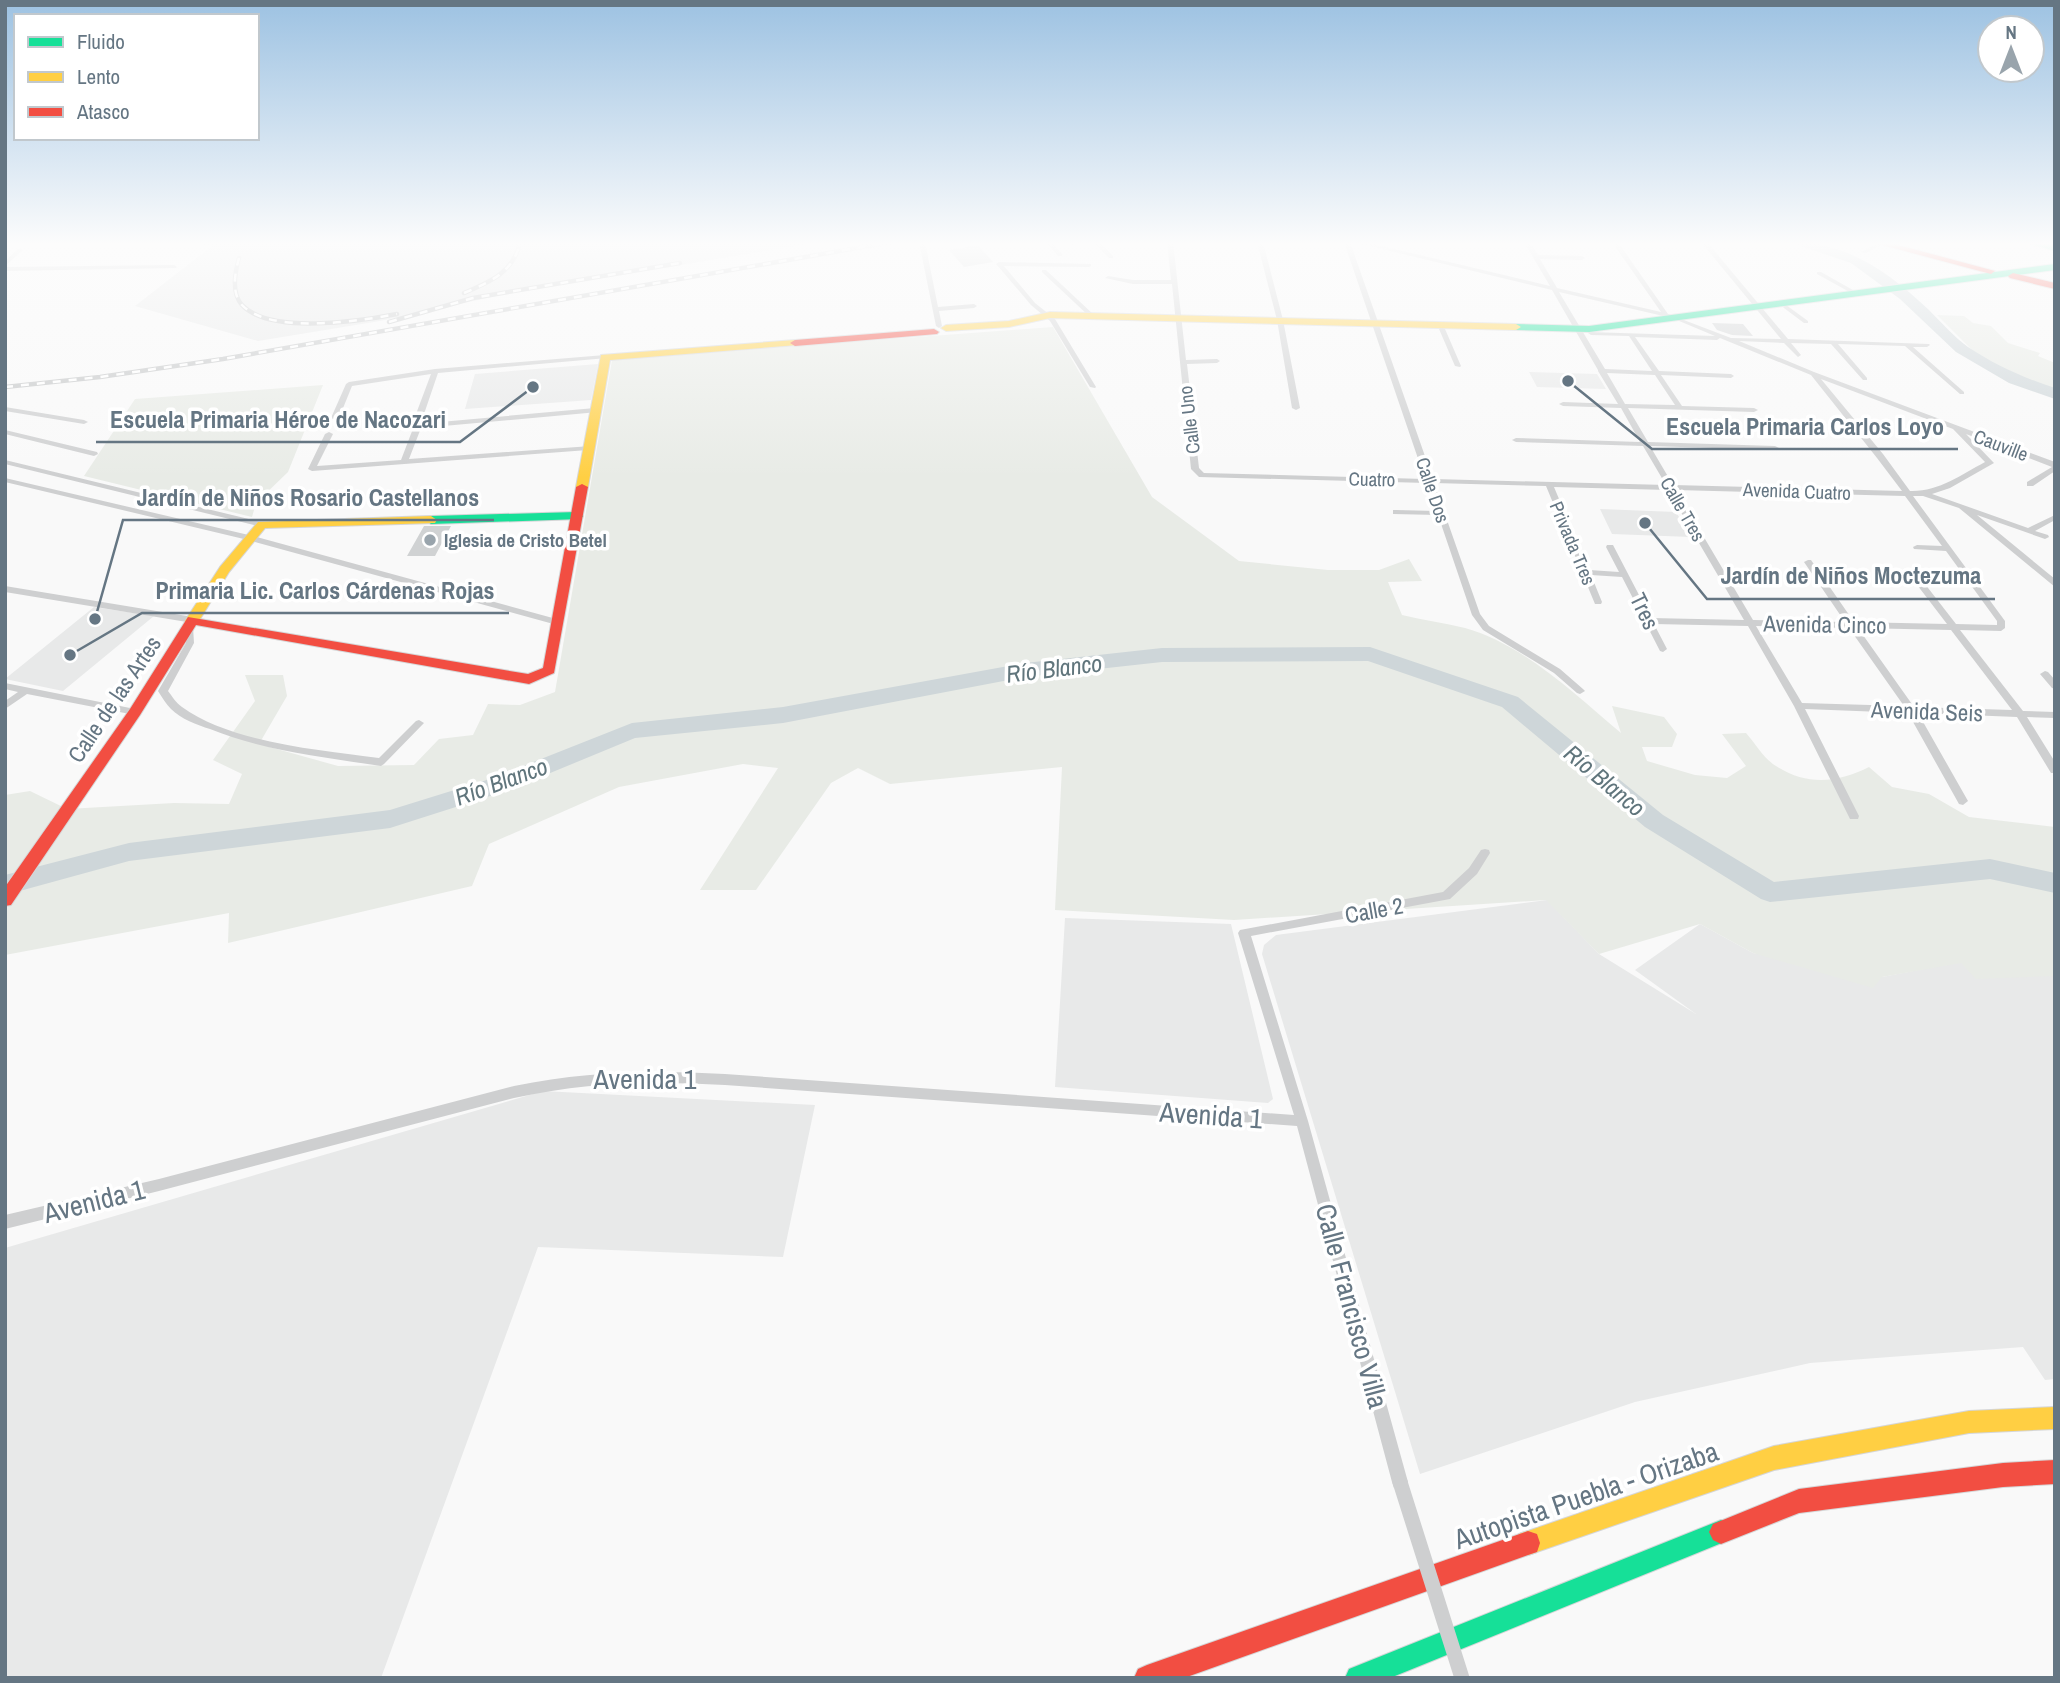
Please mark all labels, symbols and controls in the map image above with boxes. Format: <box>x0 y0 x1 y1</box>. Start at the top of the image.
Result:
legend <box>14 14 259 140</box>
north arrow <box>1976 14 2046 84</box>
text: N <box>2005 19 2017 45</box>
text: Fluido <box>77 27 125 56</box>
text: Lento <box>77 62 120 91</box>
text: Atasco <box>76 97 130 126</box>
street label: Calle Uno <box>1172 384 1206 456</box>
callout: Escuela Primaria Héroe de Nacozari <box>96 397 460 442</box>
text: Escuela Primaria Héroe de Nacozari <box>110 403 446 435</box>
callout: Escuela Primaria Carlos Loyo <box>1652 404 1958 449</box>
text: Escuela Primaria Carlos Loyo <box>1666 410 1944 442</box>
street label: Cauville <box>1970 423 2032 467</box>
street label: Calle Dos <box>1410 454 1456 526</box>
street label: Cuatro <box>1348 466 1396 492</box>
street label: Calle Tres <box>1654 472 1712 546</box>
callout: Jardín de Niños Rosario Castellanos <box>123 475 494 520</box>
street label: Avenida Cuatro <box>1742 476 1851 506</box>
text: Jardín de Niños Rosario Castellanos <box>137 481 479 513</box>
street label: Privada Tres <box>1544 497 1602 589</box>
place label: Iglesia de Cristo Betel <box>444 527 607 553</box>
marker: Iglesia de Cristo Betel <box>422 532 438 548</box>
callout: Jardín de Niños Moctezuma <box>1707 554 1995 599</box>
text: Jardín de Niños Moctezuma <box>1721 559 1981 591</box>
callout: Primaria Lic. Carlos Cárdenas Rojas <box>142 568 509 613</box>
text: Primaria Lic. Carlos Cárdenas Rojas <box>155 574 495 606</box>
street label: Tres <box>1623 588 1667 634</box>
street label: Avenida Cinco <box>1762 607 1887 641</box>
street label: Calle de las Artes <box>60 629 168 769</box>
water label: Río Blanco <box>1004 646 1104 690</box>
street label: Avenida Seis <box>1870 694 1983 728</box>
water label: Río Blanco <box>1558 737 1652 823</box>
water label: Río Blanco <box>450 749 552 812</box>
street label: Calle 2 <box>1342 890 1406 930</box>
street label: Avenida 1 <box>592 1060 697 1098</box>
street label: Avenida 1 <box>1157 1092 1264 1138</box>
street label: Avenida 1 <box>38 1170 149 1232</box>
street label: Calle Francisco Villa <box>1306 1200 1398 1413</box>
street label: Autopista Puebla - Orizaba <box>1448 1432 1723 1558</box>

